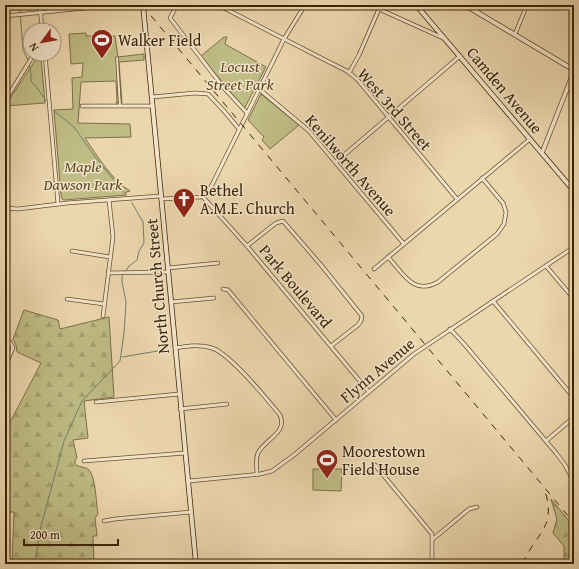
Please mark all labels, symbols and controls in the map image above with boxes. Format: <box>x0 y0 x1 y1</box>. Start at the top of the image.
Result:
north arrow <box>22 22 62 62</box>
sports icon: Walker Field <box>89 27 115 60</box>
place label: Walker Field <box>118 28 202 52</box>
text: N <box>24 39 42 55</box>
street label: Camden Avenue <box>461 41 549 139</box>
park label: Locust Street Park <box>206 54 274 96</box>
street label: West 3rd Street <box>352 62 438 156</box>
street label: Kenilworth Avenue <box>300 109 402 221</box>
park label: Maple Dawson Park <box>43 154 123 196</box>
place label: Bethel A.M.E. Church <box>200 178 295 220</box>
church icon: Bethel A.M.E. Church <box>171 186 197 219</box>
street label: North Church Street <box>139 217 175 355</box>
street label: Park Boulevard <box>254 239 338 333</box>
street label: Flynn Avenue <box>334 332 420 408</box>
place label: Moorestown Field House <box>342 439 426 481</box>
sports icon: Moorestown Field House <box>314 447 340 480</box>
scale bar <box>24 521 118 547</box>
text: 200 m <box>30 526 60 543</box>

